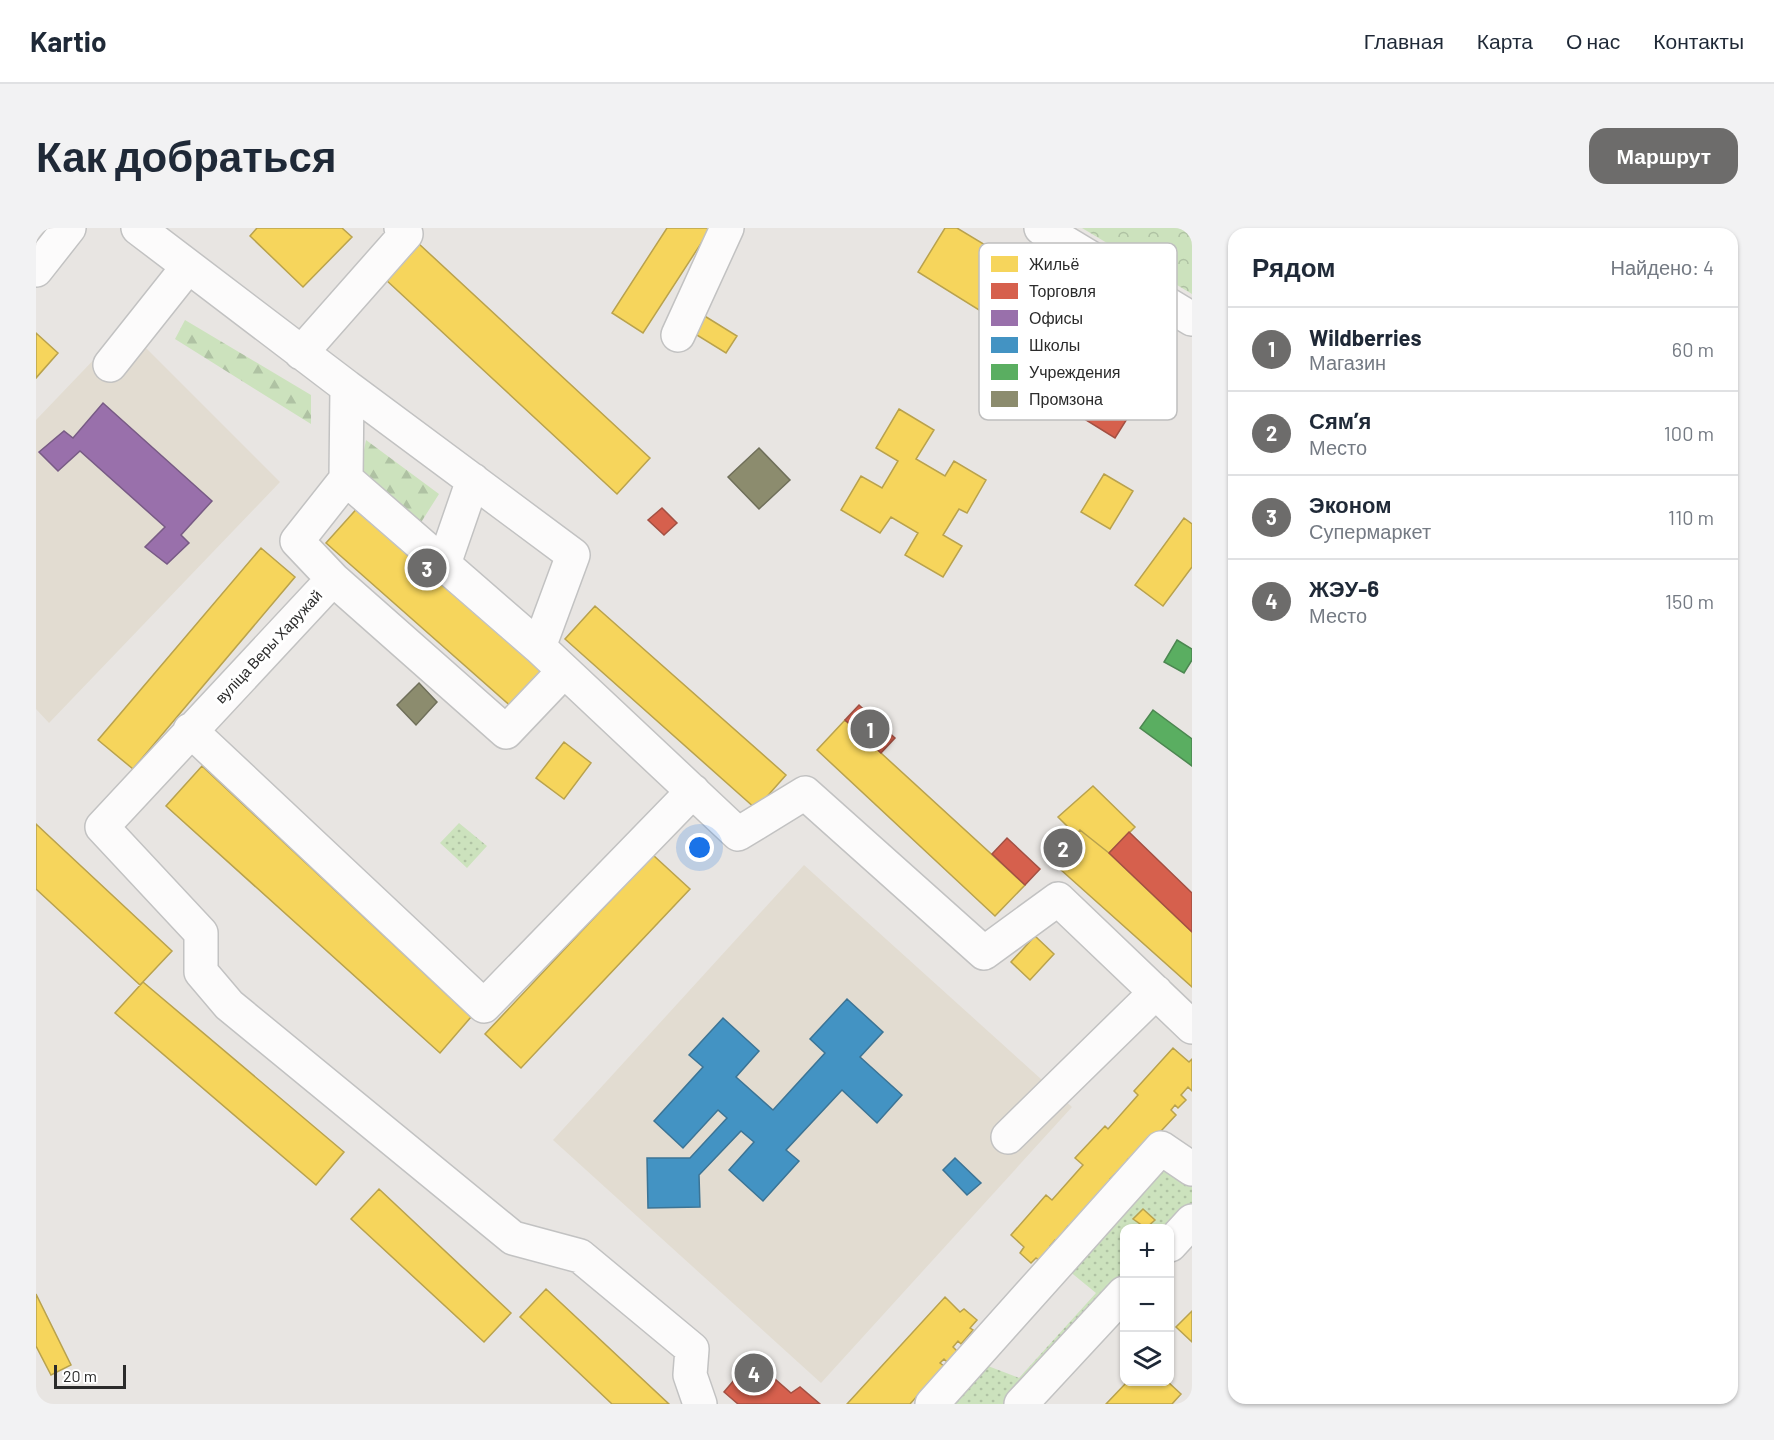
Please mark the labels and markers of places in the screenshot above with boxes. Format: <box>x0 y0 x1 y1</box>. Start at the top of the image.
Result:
pin: 3 <box>408 546 446 590</box>
pin: 1 <box>850 706 890 752</box>
pin: 2 <box>1044 826 1082 870</box>
pin: 4 <box>734 1350 774 1396</box>

